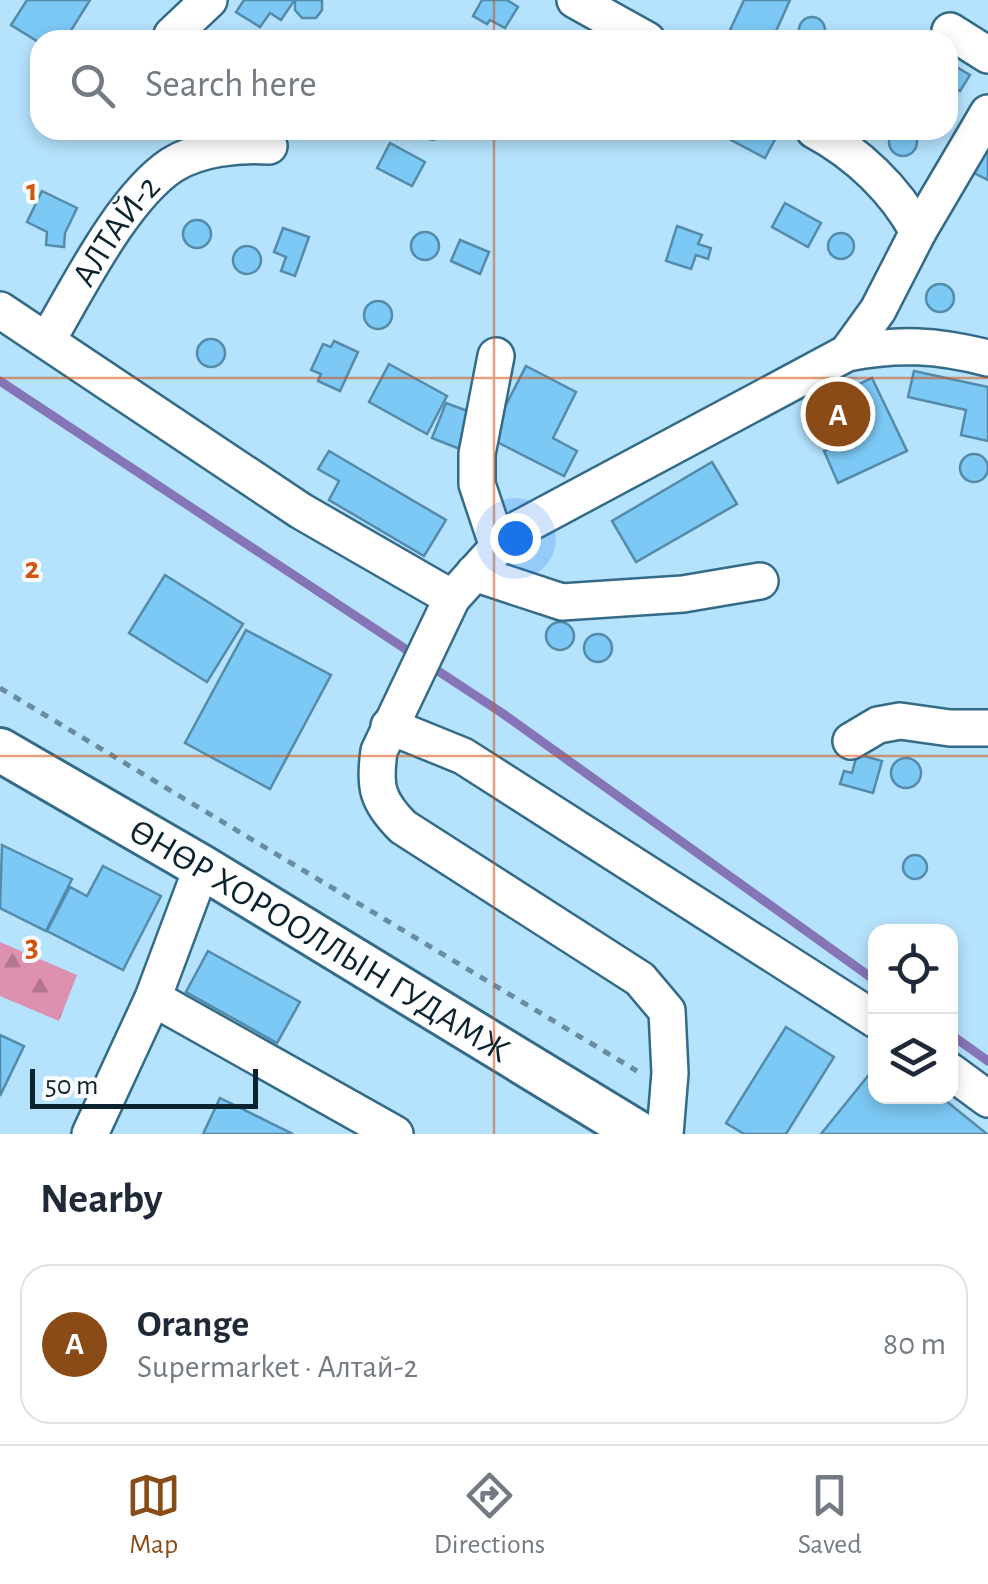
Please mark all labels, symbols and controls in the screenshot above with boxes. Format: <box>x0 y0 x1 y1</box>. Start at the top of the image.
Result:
search box <box>30 30 958 140</box>
icon: search <box>65 58 120 113</box>
text: Search here <box>145 66 317 104</box>
street label: АЛТАЙ-2 <box>66 169 167 293</box>
text: 1 <box>26 174 38 206</box>
pin: A <box>806 376 870 452</box>
your location <box>490 513 541 564</box>
text: 2 <box>24 552 40 584</box>
street label: ӨНӨР ХОРООЛЛЫН ГУДАМЖ <box>123 813 516 1069</box>
map controls <box>868 924 958 1104</box>
button: locate <box>868 924 958 1014</box>
text: 3 <box>25 930 39 962</box>
button: layers <box>868 1014 958 1104</box>
scale bar <box>30 1064 258 1108</box>
text: 50 m <box>45 1072 99 1100</box>
text: Nearby <box>40 1178 163 1220</box>
text: Orange <box>137 1306 249 1344</box>
text: A <box>65 1328 84 1360</box>
text: 80 m <box>883 1328 946 1360</box>
text: Supermarket · Алтай-2 <box>137 1351 418 1383</box>
tab: Map <box>126 1468 181 1562</box>
tab: Directions <box>434 1468 545 1562</box>
tab: Saved <box>798 1468 862 1562</box>

